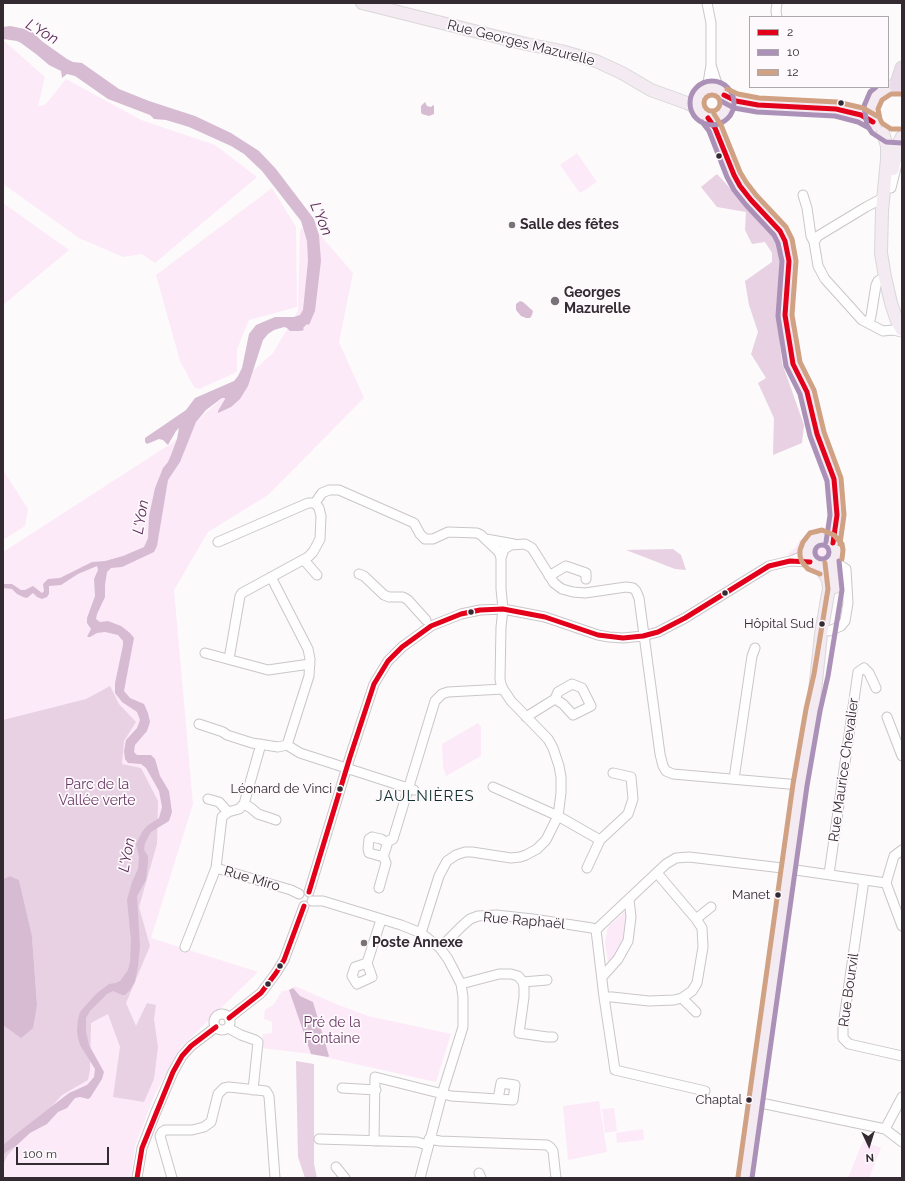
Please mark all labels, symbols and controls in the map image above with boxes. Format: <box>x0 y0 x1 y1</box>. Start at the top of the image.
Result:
water label: L'Yon <box>23 16 61 48</box>
legend <box>749 16 889 88</box>
street label: Rue Georges Mazurelle <box>446 17 596 69</box>
text: 2 <box>787 25 793 39</box>
text: 10 <box>787 45 799 59</box>
text: 12 <box>787 65 798 79</box>
unlabelled marker <box>836 98 846 108</box>
unlabelled marker <box>714 151 724 161</box>
water label: L'Yon <box>306 200 336 238</box>
place label: Salle des fêtes <box>520 217 619 233</box>
marker: Salle des fêtes <box>507 220 517 230</box>
place label: Georges Mazurelle <box>564 285 631 318</box>
marker: Georges Mazurelle <box>549 295 561 307</box>
water label: L'Yon <box>129 498 153 536</box>
unlabelled marker <box>720 588 730 598</box>
unlabelled marker <box>466 607 476 617</box>
place label: Hôpital Sud <box>744 616 814 632</box>
marker: Hôpital Sud <box>817 619 827 629</box>
street label: Rue Maurice Chevalier <box>826 697 862 843</box>
park label: Parc de la Vallée verte <box>58 777 136 810</box>
place label: Léonard de Vinci <box>231 781 332 797</box>
marker: Léonard de Vinci <box>335 784 345 794</box>
district label: JAULNIÈRES <box>375 787 475 805</box>
water label: L'Yon <box>115 836 139 874</box>
street label: Rue Miro <box>222 863 282 895</box>
place label: Manet <box>732 887 770 903</box>
marker: Manet <box>773 890 783 900</box>
street label: Rue Raphaël <box>482 909 566 933</box>
place label: Poste Annexe <box>372 935 463 951</box>
marker: Poste Annexe <box>359 938 369 948</box>
street label: Rue Bourvil <box>836 952 862 1028</box>
unlabelled marker <box>275 961 285 971</box>
unlabelled marker <box>263 979 273 989</box>
park label: Pré de la Fontaine <box>303 1015 361 1048</box>
place label: Chaptal <box>696 1092 742 1108</box>
marker: Chaptal <box>744 1095 754 1105</box>
north arrow <box>849 1125 889 1165</box>
scale bar <box>18 1139 111 1165</box>
text: 100 m <box>23 1147 57 1161</box>
text: N <box>865 1151 875 1164</box>

